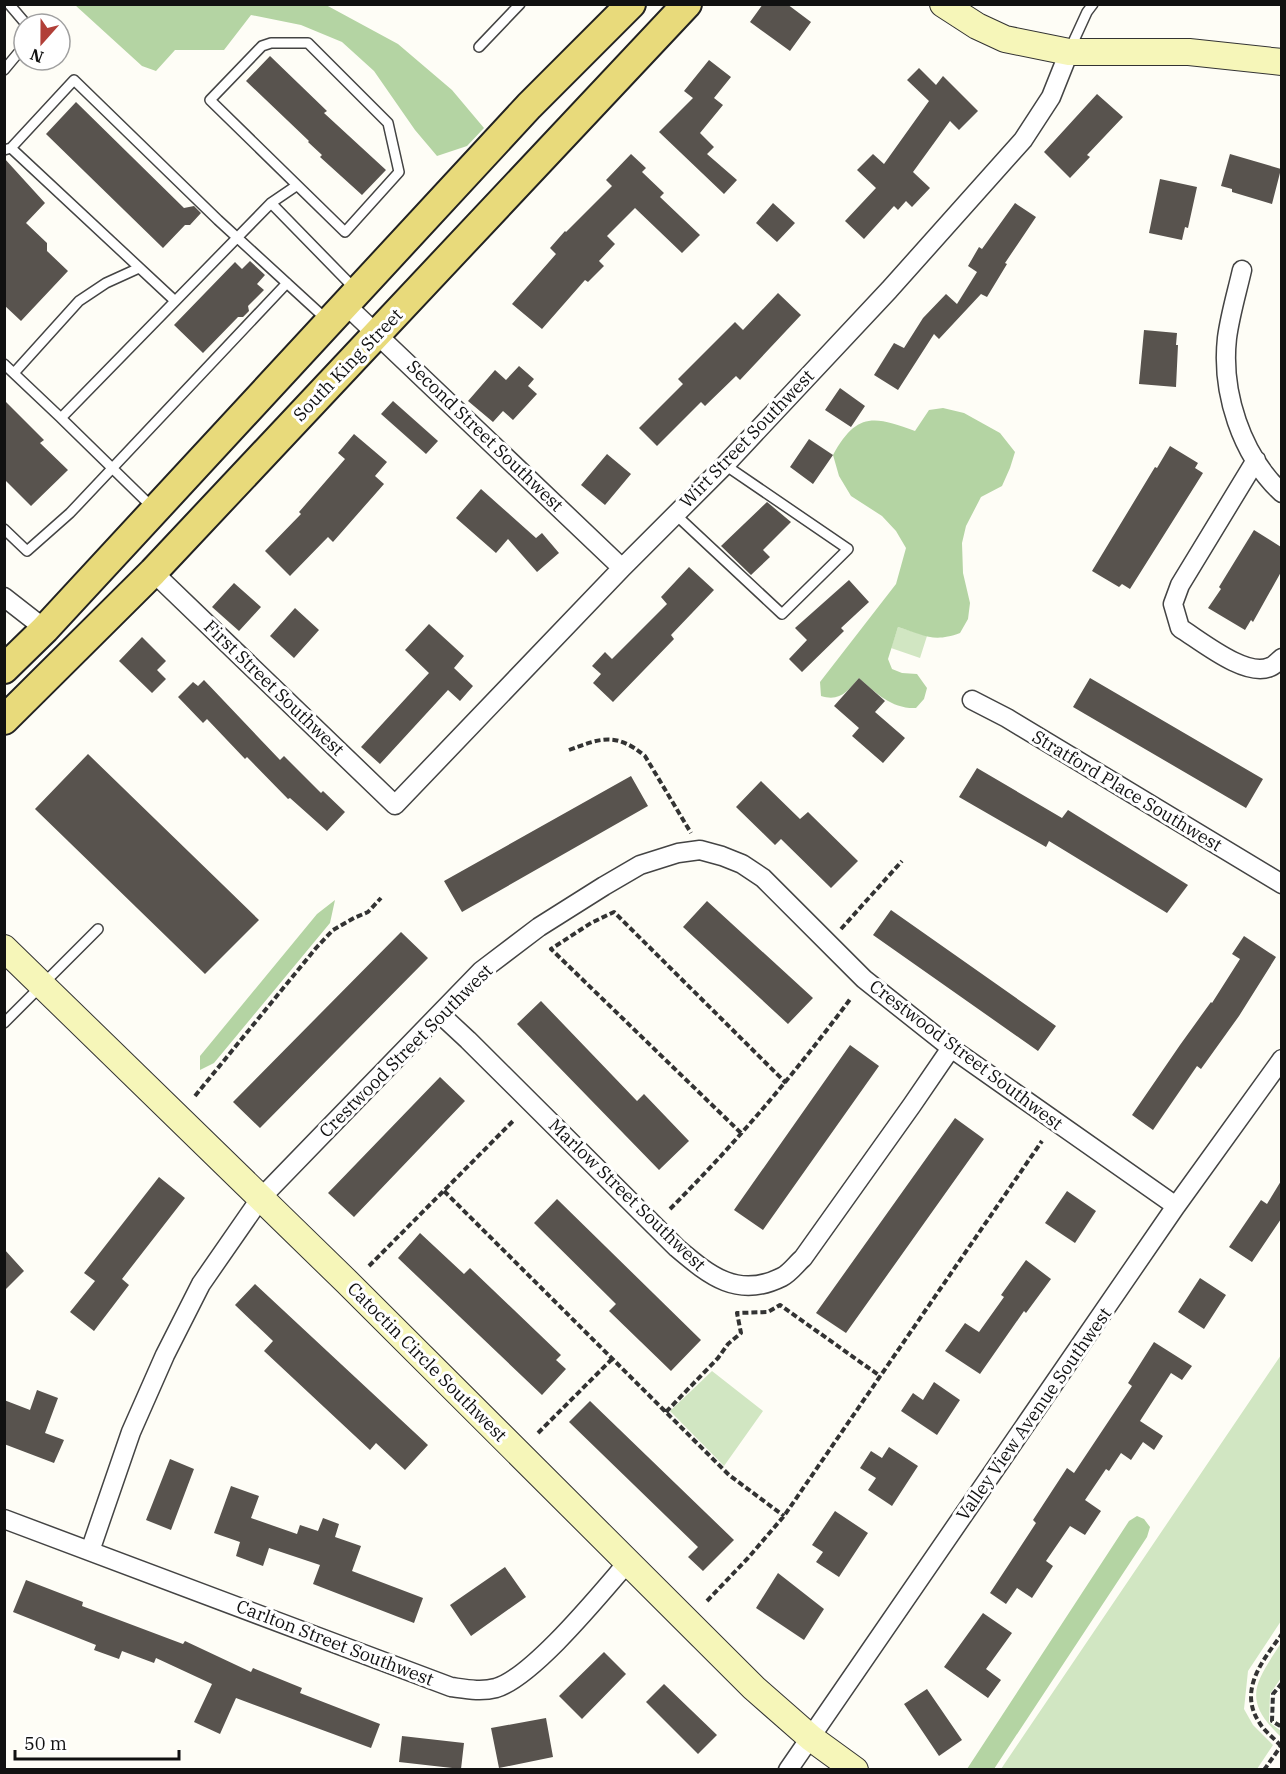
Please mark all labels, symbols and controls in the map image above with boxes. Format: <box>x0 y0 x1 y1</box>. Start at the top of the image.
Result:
north arrow <box>12 12 72 72</box>
text: N <box>27 44 46 68</box>
street label: South King Street <box>288 303 407 426</box>
street label: Second Street Southwest <box>402 355 568 516</box>
street label: Wirt Street Southwest <box>674 364 819 513</box>
street label: First Street Southwest <box>199 615 349 761</box>
street label: Stratford Place Southwest <box>1028 725 1226 856</box>
street label: Crestwood Street Southwest <box>314 959 497 1142</box>
street label: Crestwood Street Southwest <box>865 974 1068 1135</box>
street label: Marlow Street Southwest <box>544 1114 711 1276</box>
street label: Catoctin Circle Southwest <box>343 1277 512 1446</box>
street label: Valley View Avenue Southwest <box>951 1303 1116 1525</box>
street label: Carlton Street Southwest <box>233 1594 437 1691</box>
scale bar <box>15 1723 178 1761</box>
text: 50 m <box>24 1732 67 1755</box>

